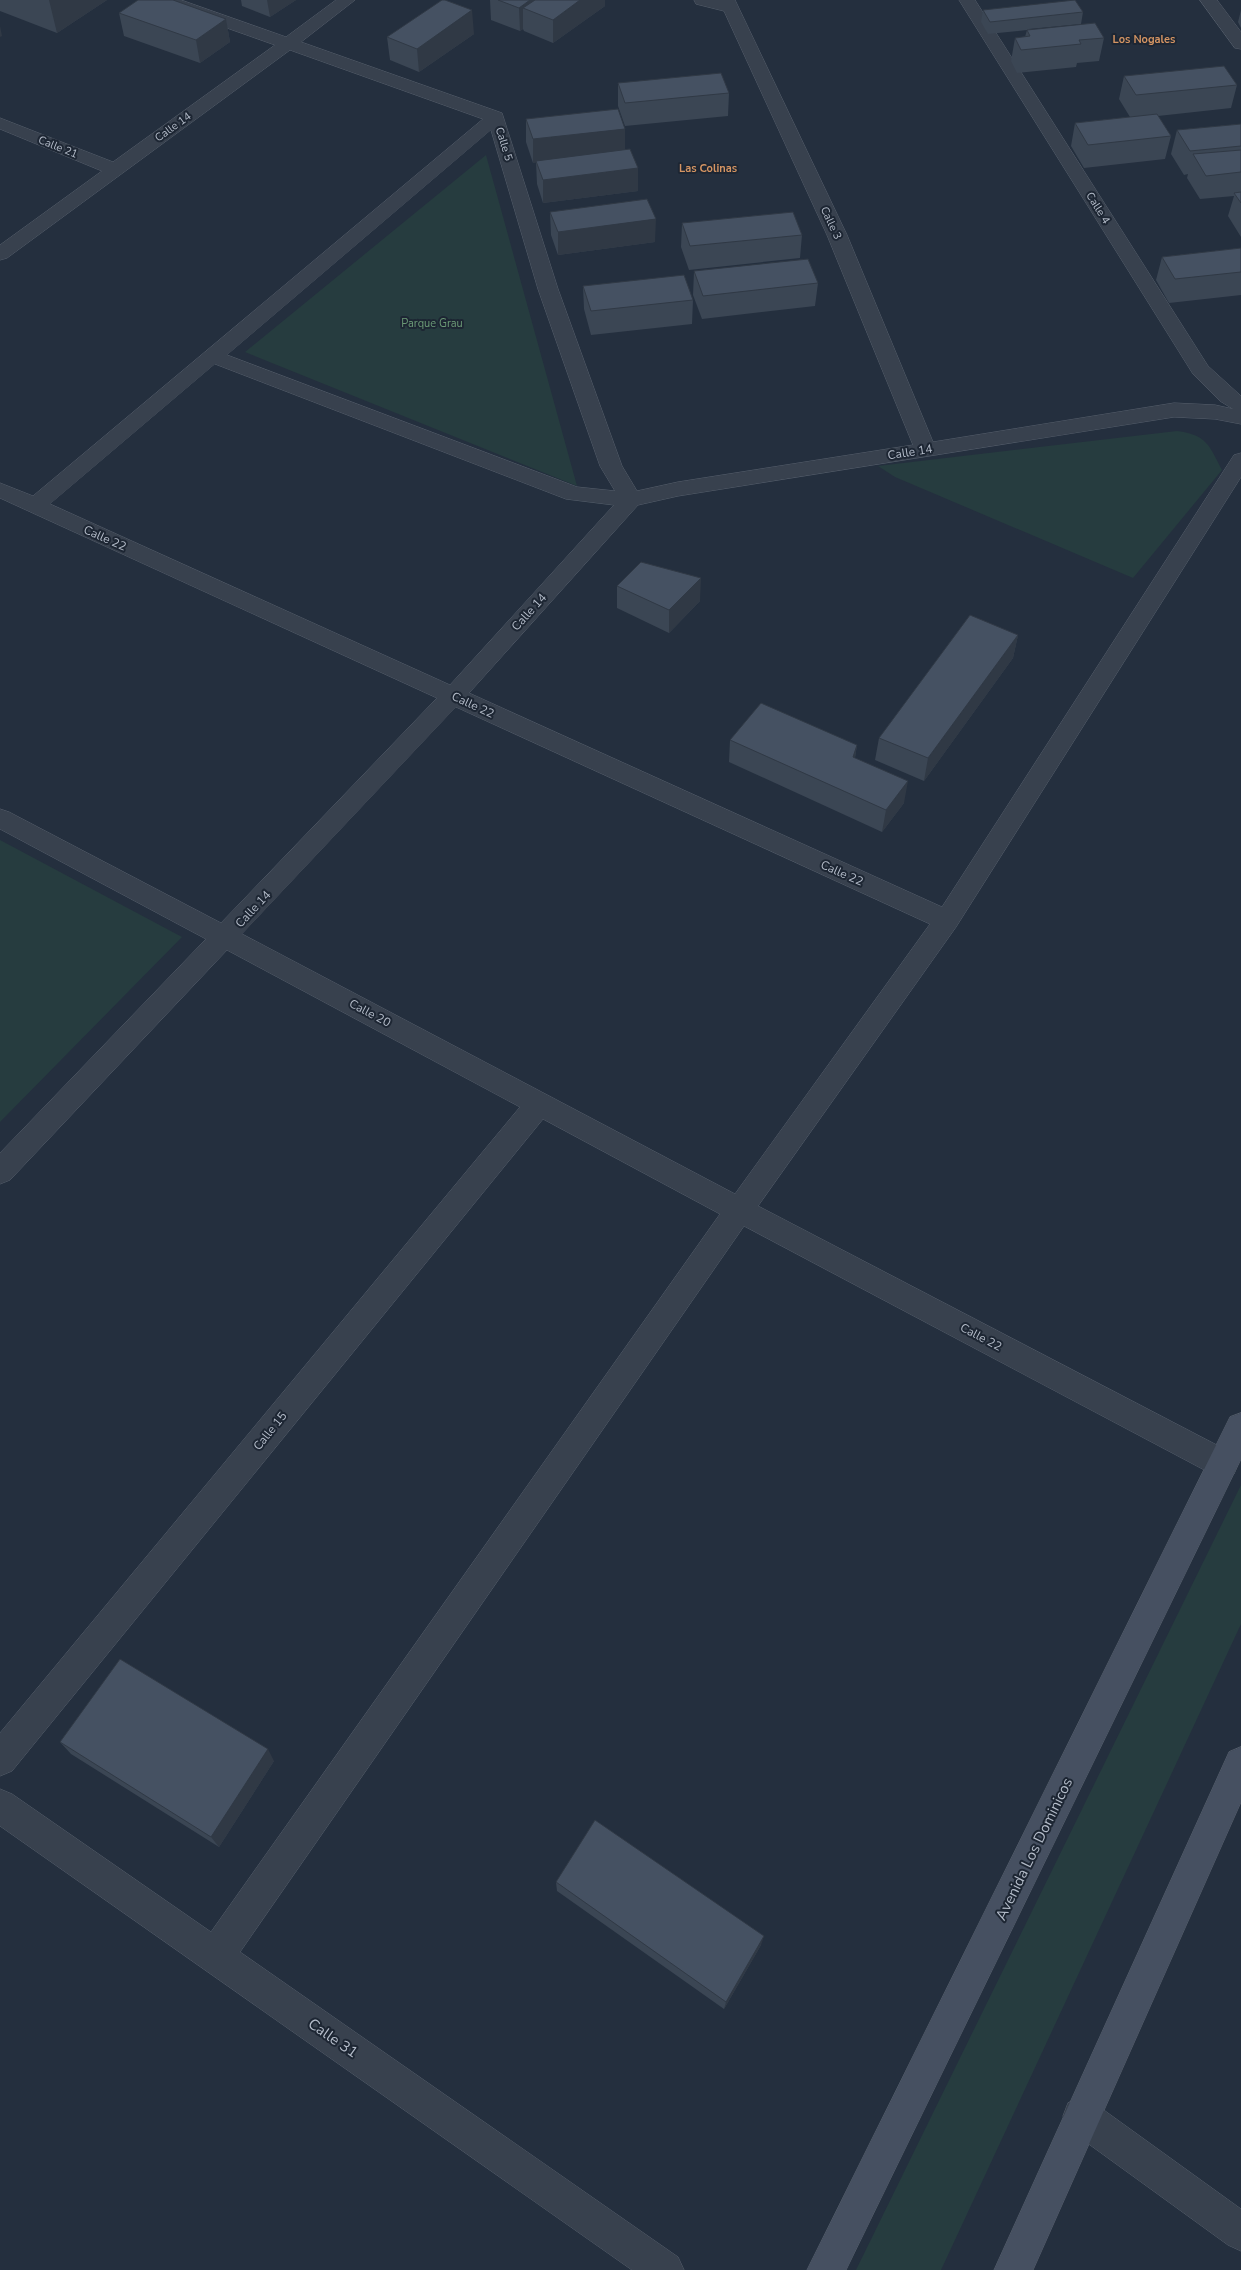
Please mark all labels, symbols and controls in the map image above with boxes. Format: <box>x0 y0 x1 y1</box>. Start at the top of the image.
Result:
district label: Los Nogales <box>1113 32 1175 47</box>
street label: Calle 14 <box>152 109 194 145</box>
street label: Calle 5 <box>492 125 516 163</box>
street label: Calle 21 <box>36 132 80 162</box>
district label: Las Colinas <box>679 161 737 176</box>
street label: Calle 4 <box>1082 189 1114 227</box>
street label: Calle 3 <box>817 204 845 242</box>
park label: Parque Grau <box>401 316 463 331</box>
street label: Calle 14 <box>886 441 934 463</box>
street label: Calle 22 <box>81 522 129 554</box>
street label: Calle 14 <box>508 590 550 634</box>
street label: Calle 22 <box>449 688 497 722</box>
street label: Calle 22 <box>818 857 866 889</box>
street label: Calle 14 <box>232 887 274 931</box>
street label: Calle 20 <box>346 995 394 1031</box>
street label: Calle 22 <box>957 1319 1005 1355</box>
street label: Calle 15 <box>250 1408 290 1454</box>
street label: Avenida Los Dominicos <box>991 1774 1077 1924</box>
street label: Calle 31 <box>304 2014 362 2062</box>

